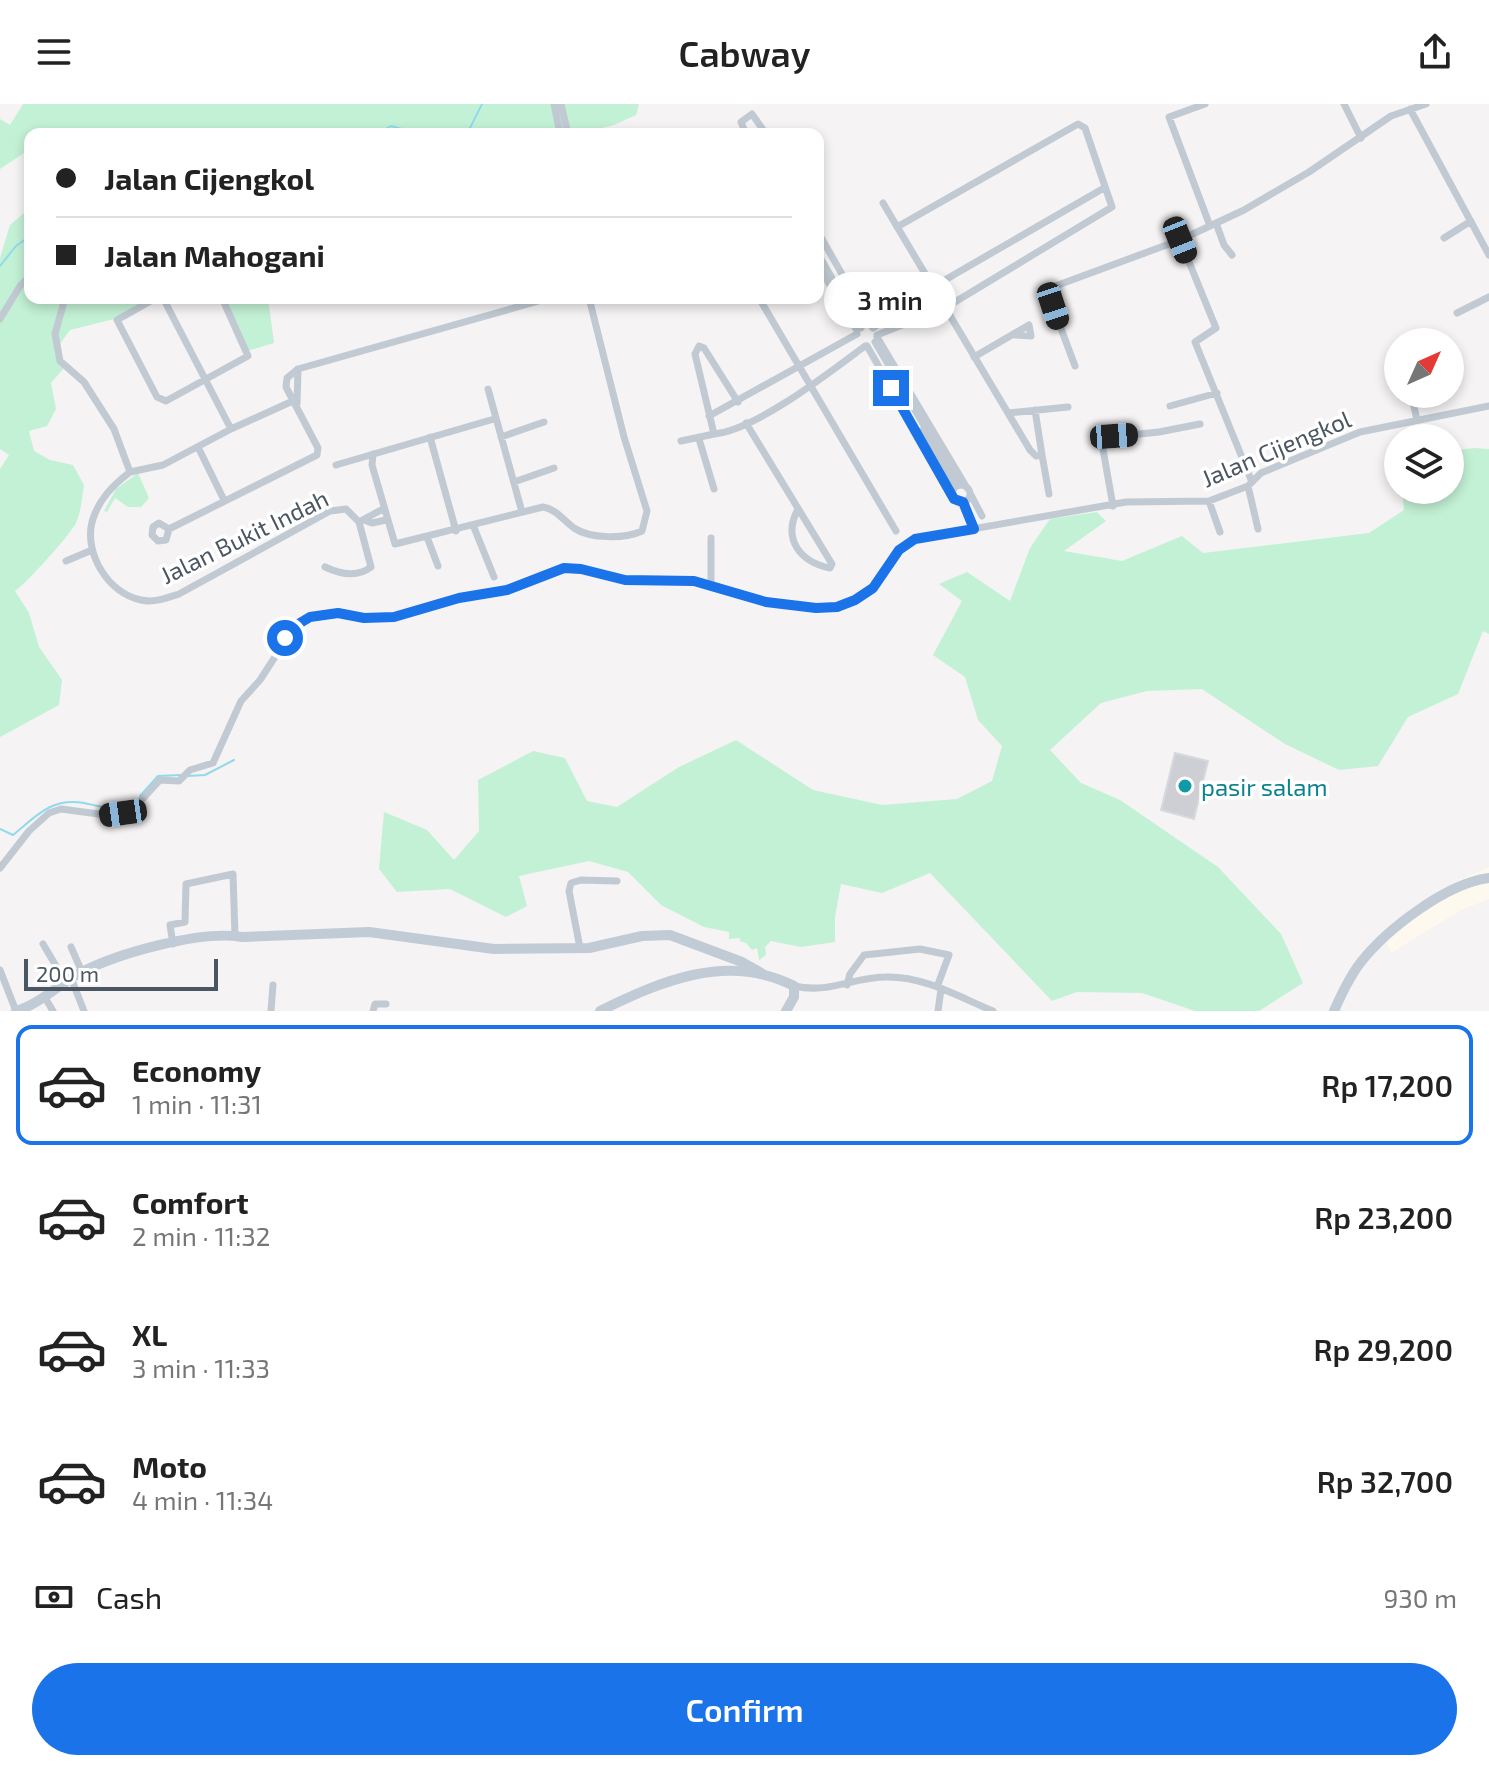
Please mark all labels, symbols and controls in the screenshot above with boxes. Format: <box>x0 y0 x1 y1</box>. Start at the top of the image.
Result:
icon: menu <box>32 30 76 74</box>
icon: share <box>1413 30 1457 74</box>
text: Cabway <box>679 31 810 74</box>
text: Jalan Cijengkol <box>104 160 314 196</box>
car <box>1160 213 1200 267</box>
text: Jalan Mahogani <box>104 237 325 273</box>
callout: 3 min <box>825 272 957 328</box>
car <box>1034 279 1072 333</box>
text: 3 min <box>857 284 923 315</box>
north arrow <box>1384 328 1464 408</box>
map controls <box>1384 328 1464 504</box>
route end <box>873 370 909 406</box>
street label: Jalan Cijengkol <box>1197 404 1355 492</box>
car <box>1089 422 1139 450</box>
button: layers <box>1384 424 1464 504</box>
street label: Jalan Bukit Indah <box>155 483 333 589</box>
route start <box>267 620 303 656</box>
place label: pasir salam <box>1201 772 1327 801</box>
marker: pasir salam <box>1176 777 1194 795</box>
car <box>98 798 148 828</box>
scale bar <box>24 955 218 991</box>
text: 200 m <box>36 960 99 986</box>
icon: car <box>36 1049 108 1121</box>
text: Economy <box>132 1052 261 1088</box>
text: Rp 17,200 <box>1321 1067 1453 1103</box>
text: 1 min · 11:31 <box>132 1088 262 1119</box>
icon: car <box>36 1181 108 1253</box>
text: Comfort <box>132 1184 249 1220</box>
text: Rp 23,200 <box>1314 1199 1453 1235</box>
text: 2 min · 11:32 <box>132 1220 270 1251</box>
icon: car <box>36 1313 108 1385</box>
text: XL <box>132 1316 167 1352</box>
text: Rp 29,200 <box>1314 1331 1453 1367</box>
text: 3 min · 11:33 <box>132 1352 270 1383</box>
icon: car <box>36 1445 108 1517</box>
text: Moto <box>132 1448 207 1484</box>
text: Rp 32,700 <box>1317 1463 1453 1499</box>
text: 4 min · 11:34 <box>132 1484 273 1515</box>
icon: cash <box>32 1575 76 1619</box>
text: Cash <box>96 1579 162 1615</box>
text: 930 m <box>1383 1582 1457 1613</box>
button: Confirm <box>32 1663 1457 1755</box>

